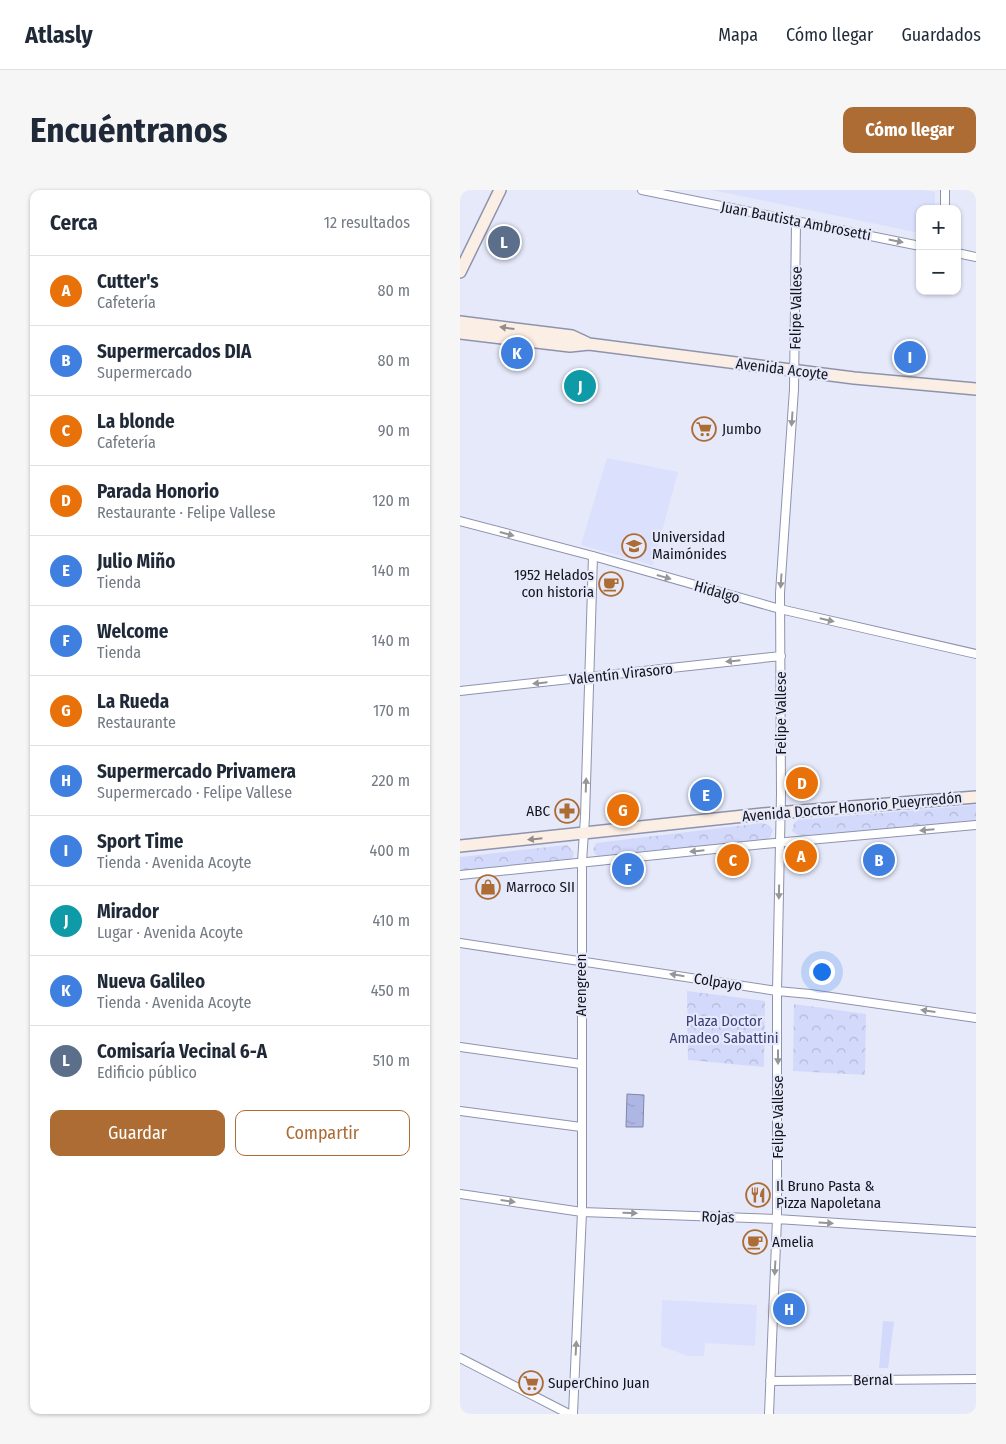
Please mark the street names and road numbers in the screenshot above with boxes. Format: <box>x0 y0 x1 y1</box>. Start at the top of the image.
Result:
street label: Juan Bautista Ambrosetti <box>719 198 873 244</box>
street label: Felipe Vallese <box>786 266 806 350</box>
street label: Avenida Acoyte <box>735 354 829 384</box>
street label: Hidalgo <box>692 577 742 607</box>
street label: Valentín Virasoro <box>568 660 674 688</box>
street label: Felipe Vallese <box>772 671 790 755</box>
street label: Avenida Doctor Honorio Pueyrredón <box>741 788 963 826</box>
street label: Arengreen <box>572 954 590 1016</box>
street label: Colpayo <box>693 969 744 995</box>
street label: Felipe Vallese <box>769 1075 787 1159</box>
street label: Rojas <box>701 1207 735 1227</box>
street label: Bernal <box>853 1371 893 1389</box>

